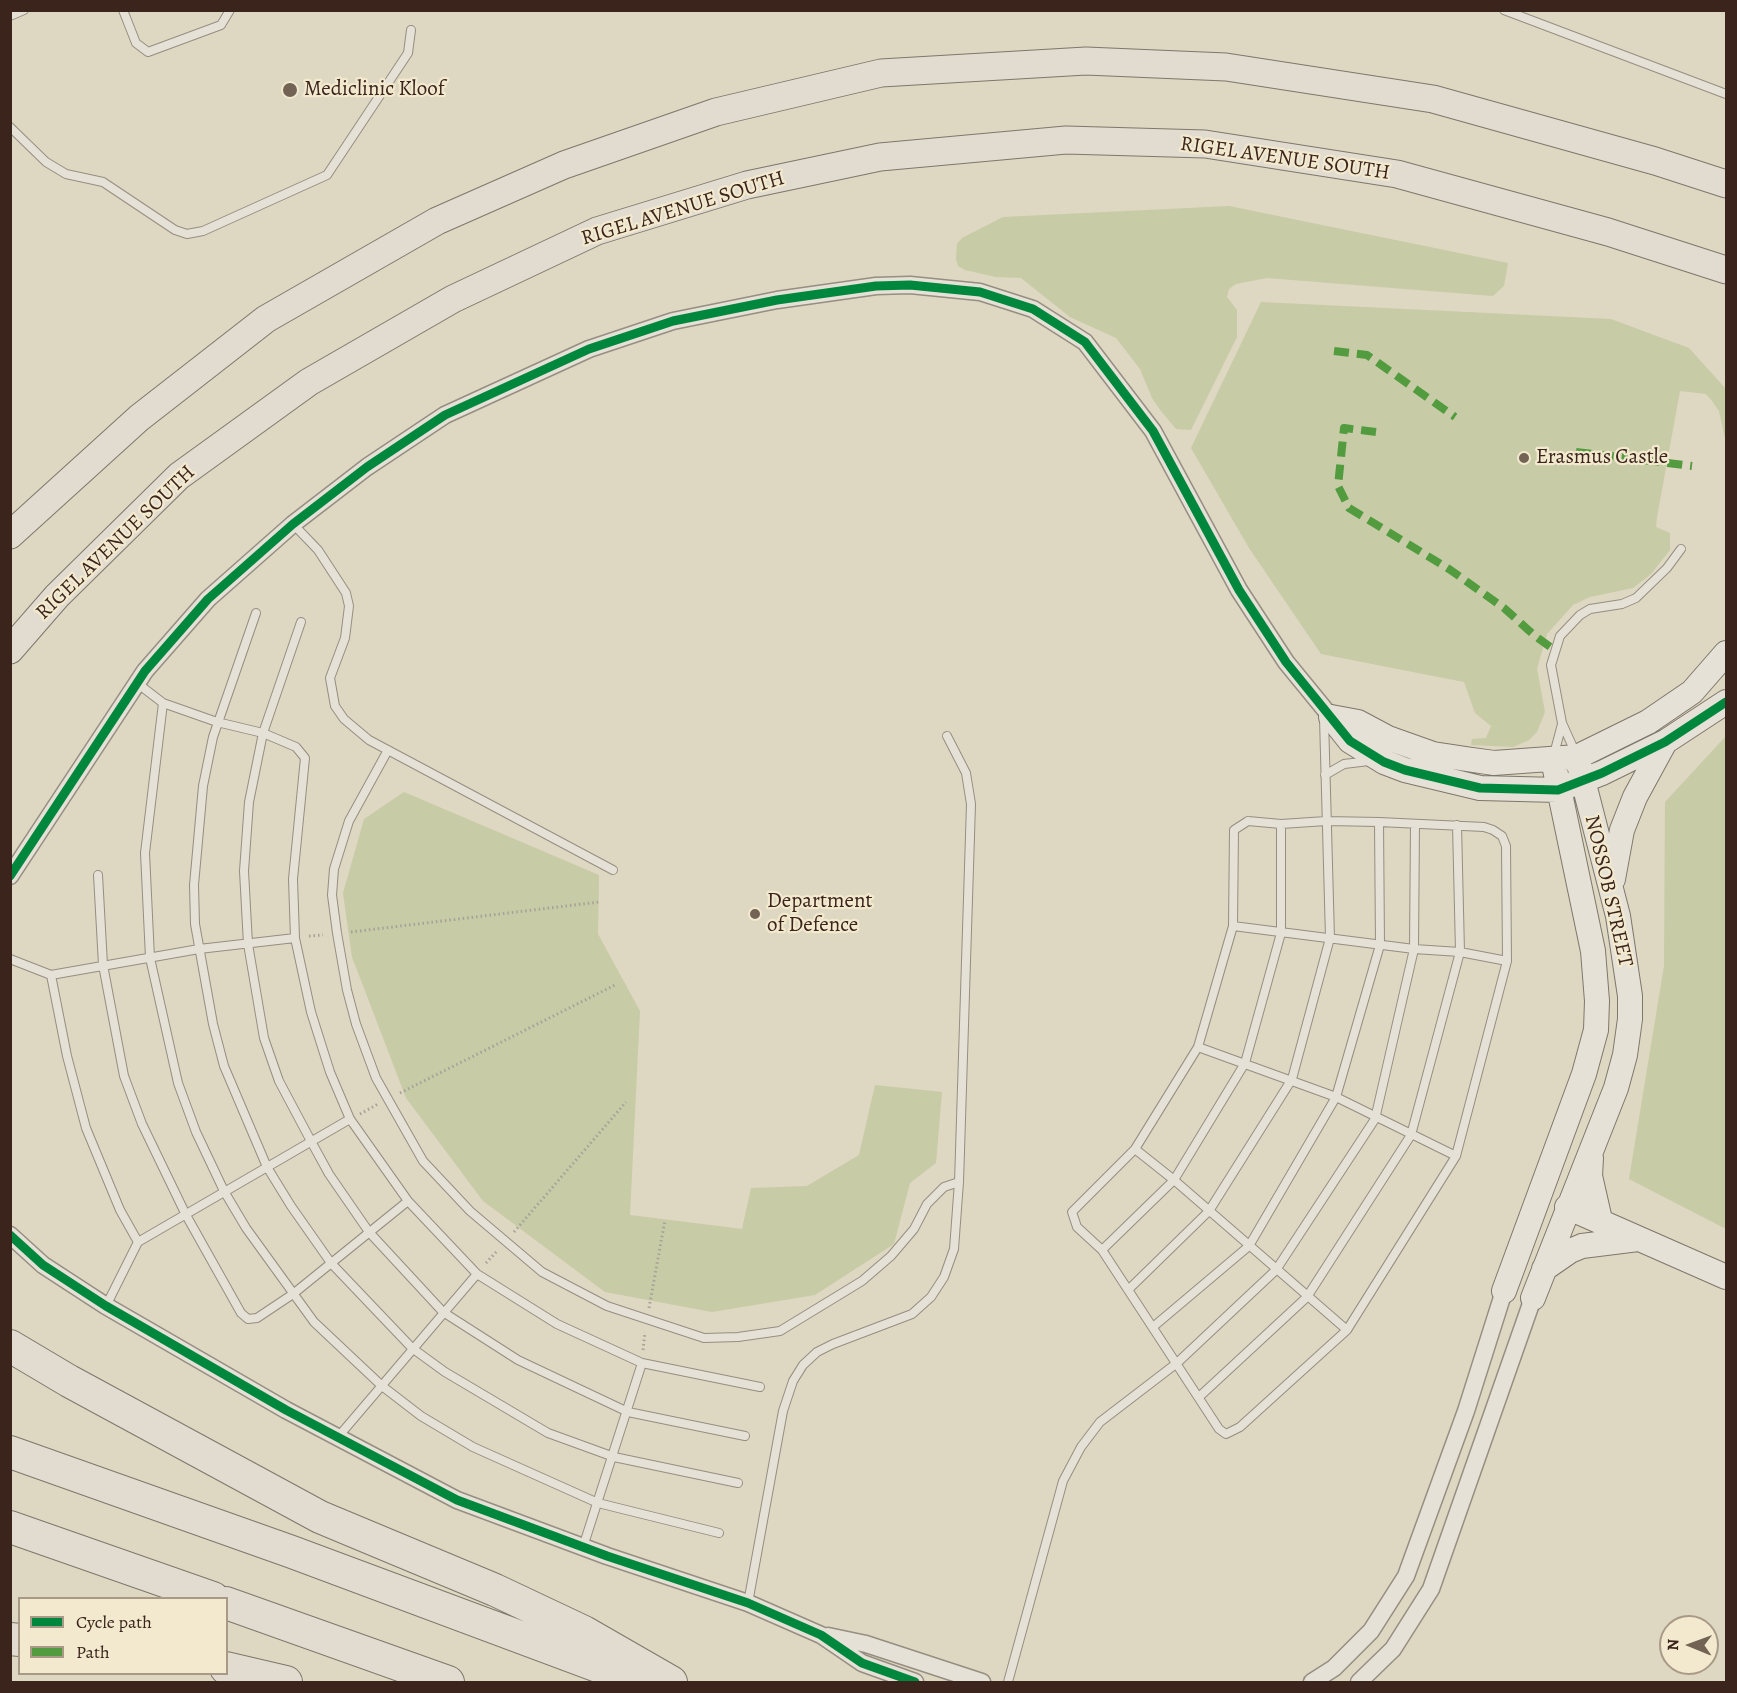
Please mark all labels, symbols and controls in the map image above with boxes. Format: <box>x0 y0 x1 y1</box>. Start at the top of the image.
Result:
place label: Mediclinic Kloof <box>304 77 445 103</box>
marker: Mediclinic Kloof <box>281 81 299 99</box>
street label: RIGEL AVENUE SOUTH <box>1179 132 1391 186</box>
street label: RIGEL AVENUE SOUTH <box>578 166 788 252</box>
place label: Erasmus Castle <box>1536 445 1668 471</box>
marker: Erasmus Castle <box>1517 451 1531 465</box>
street label: RIGEL AVENUE SOUTH <box>31 460 201 626</box>
street label: NOSSOB STREET <box>1578 813 1638 969</box>
place label: Department of Defence <box>767 889 872 939</box>
marker: Department of Defence <box>748 907 762 921</box>
legend <box>18 1597 228 1675</box>
text: Cycle path <box>76 1610 152 1634</box>
north arrow <box>1659 1615 1719 1675</box>
text: N <box>1662 1639 1684 1651</box>
text: Path <box>76 1640 110 1664</box>

